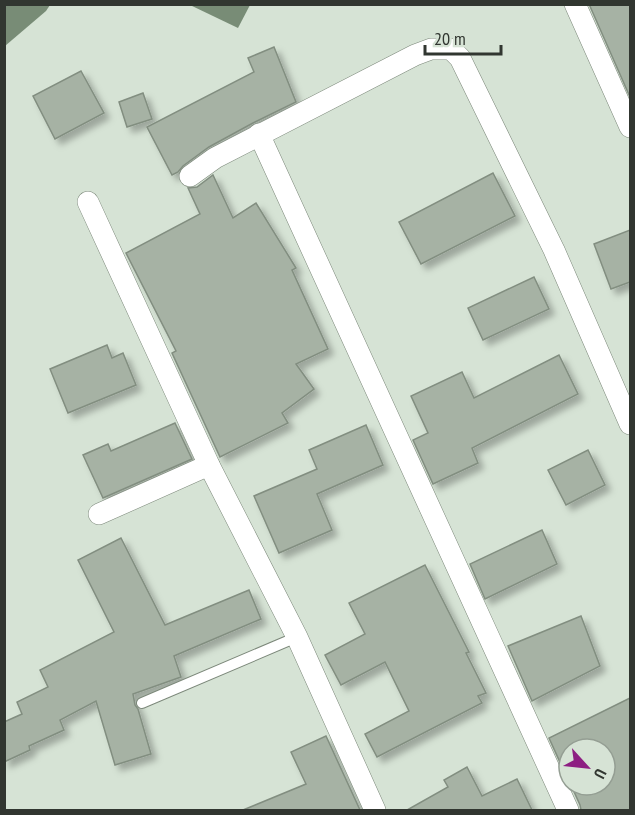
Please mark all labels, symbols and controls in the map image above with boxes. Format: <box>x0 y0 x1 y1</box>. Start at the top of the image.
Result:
scale bar <box>425 18 502 56</box>
text: 20 m <box>434 27 466 50</box>
north arrow <box>557 737 617 797</box>
text: U <box>590 766 611 782</box>

